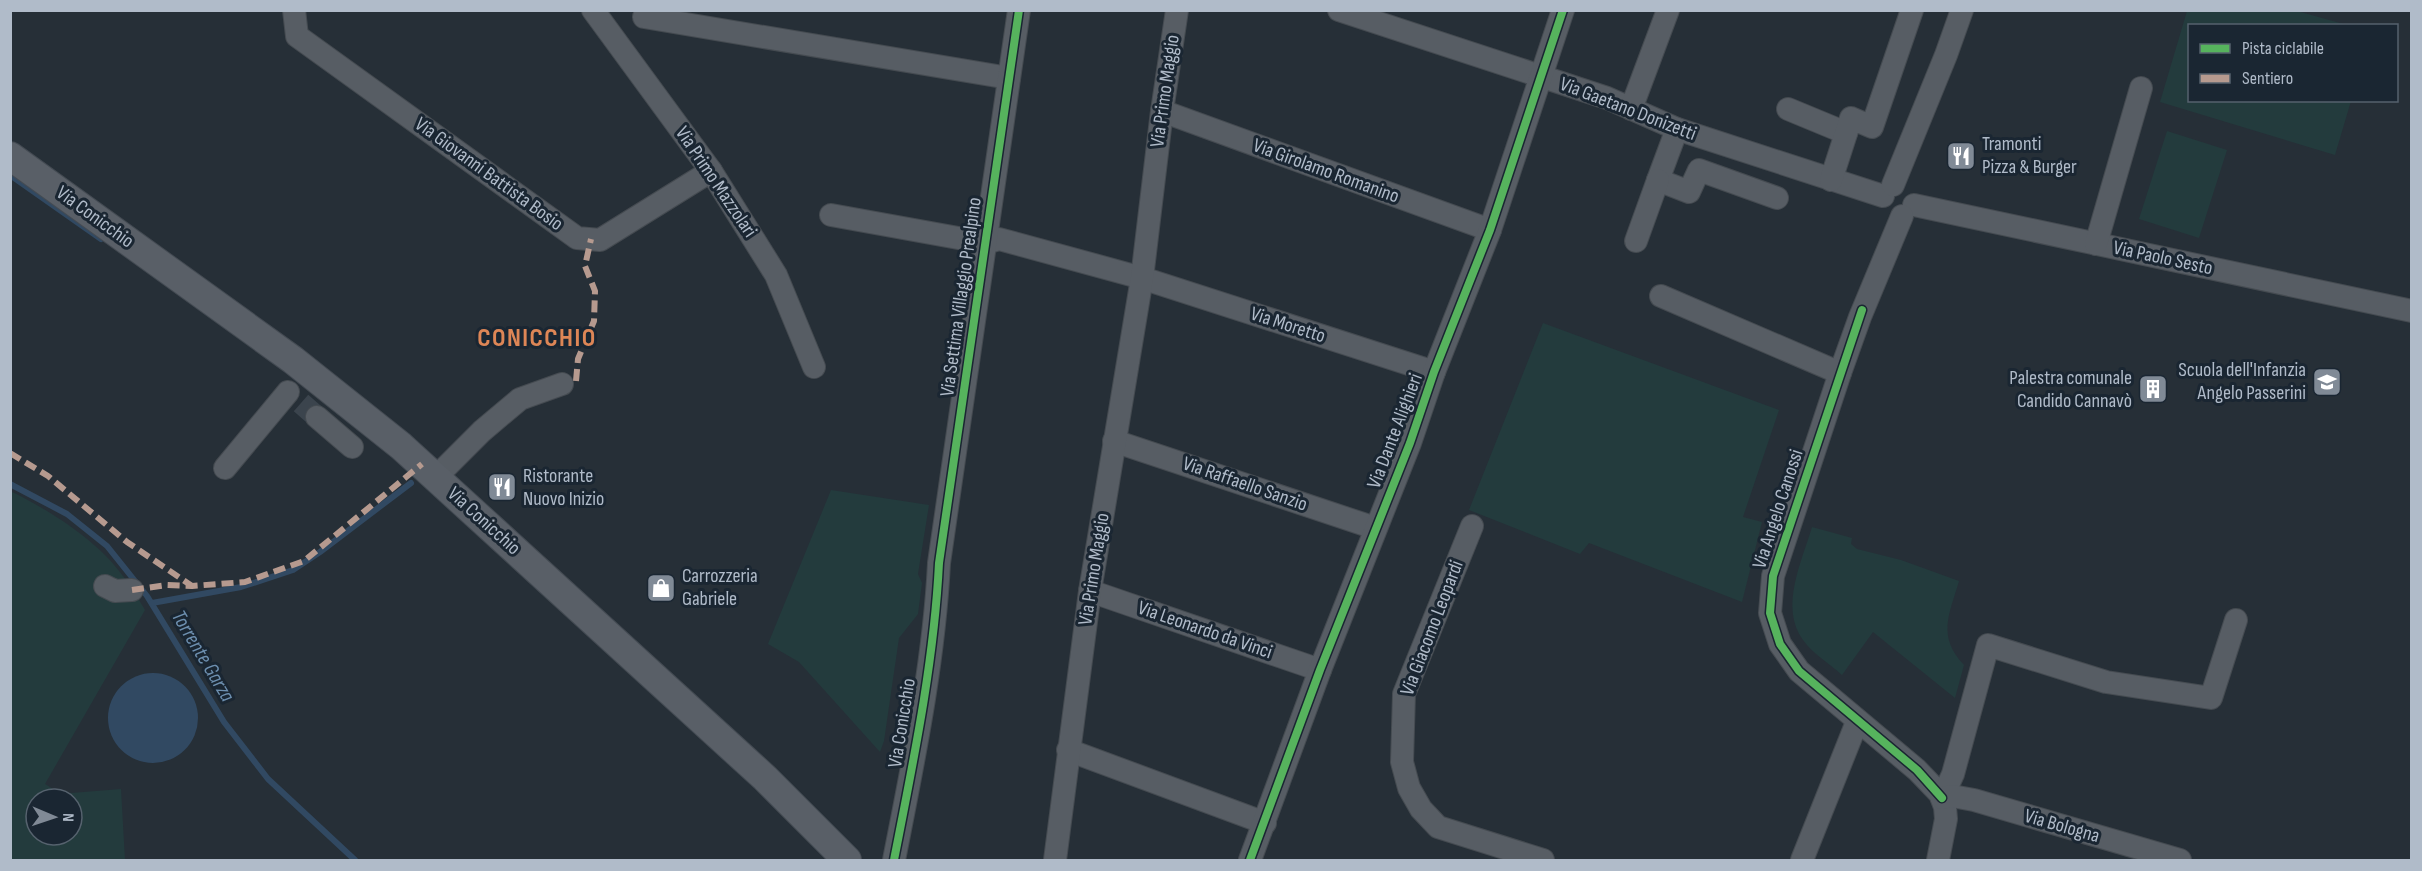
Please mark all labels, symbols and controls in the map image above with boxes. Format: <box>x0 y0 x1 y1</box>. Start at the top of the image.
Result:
legend <box>2188 24 2398 102</box>
street label: Via Primo Maggio <box>1145 33 1185 149</box>
text: Pista ciclabile <box>2242 38 2324 59</box>
text: Sentiero <box>2242 68 2293 89</box>
street label: Via Gaetano Donizetti <box>1556 72 1700 146</box>
street label: Via Giovanni Battista Bosio <box>410 112 568 236</box>
street label: Via Primo Mazzolari <box>670 122 762 242</box>
place label: Tramonti Pizza & Burger <box>1982 132 2077 179</box>
street label: Via Girolamo Romanino <box>1250 133 1402 209</box>
restaurant icon: Tramonti Pizza & Burger <box>1945 140 1977 172</box>
street label: Via Conicchio <box>51 181 139 253</box>
street label: Via Settima Villaggio Prealpino <box>935 196 987 398</box>
street label: Via Paolo Sesto <box>2111 236 2215 280</box>
street label: Via Moretto <box>1247 302 1329 348</box>
district label: CONICCHIO <box>477 323 597 354</box>
place label: Scuola dell'Infanzia Angelo Passerini <box>2178 358 2306 405</box>
place label: Palestra comunale Candido Cannavò <box>2009 366 2132 413</box>
school or university icon: Scuola dell'Infanzia Angelo Passerini <box>2311 366 2343 398</box>
street label: Via Dante Alighieri <box>1362 370 1428 492</box>
building icon: Palestra comunale Candido Cannavò <box>2137 373 2169 405</box>
street label: Via Angelo Canossi <box>1747 446 1809 572</box>
street label: Via Raffaello Sanzio <box>1180 451 1310 517</box>
place label: Ristorante Nuovo Inizio <box>523 464 604 511</box>
restaurant icon: Ristorante Nuovo Inizio <box>486 471 518 503</box>
street label: Via Conicchio <box>442 482 526 560</box>
street label: Via Primo Maggio <box>1073 511 1115 627</box>
street label: Via Giacomo Leopardi <box>1395 557 1469 699</box>
place label: Carrozzeria Gabriele <box>682 564 758 611</box>
shop icon: Carrozzeria Gabriele <box>645 572 677 604</box>
street label: Via Leonardo da Vinci <box>1135 596 1275 664</box>
water label: Torrente Garza <box>166 606 240 707</box>
street label: Via Conicchio <box>883 677 921 769</box>
north arrow <box>24 787 84 847</box>
street label: Via Bologna <box>2022 804 2102 848</box>
text: N <box>58 813 77 822</box>

